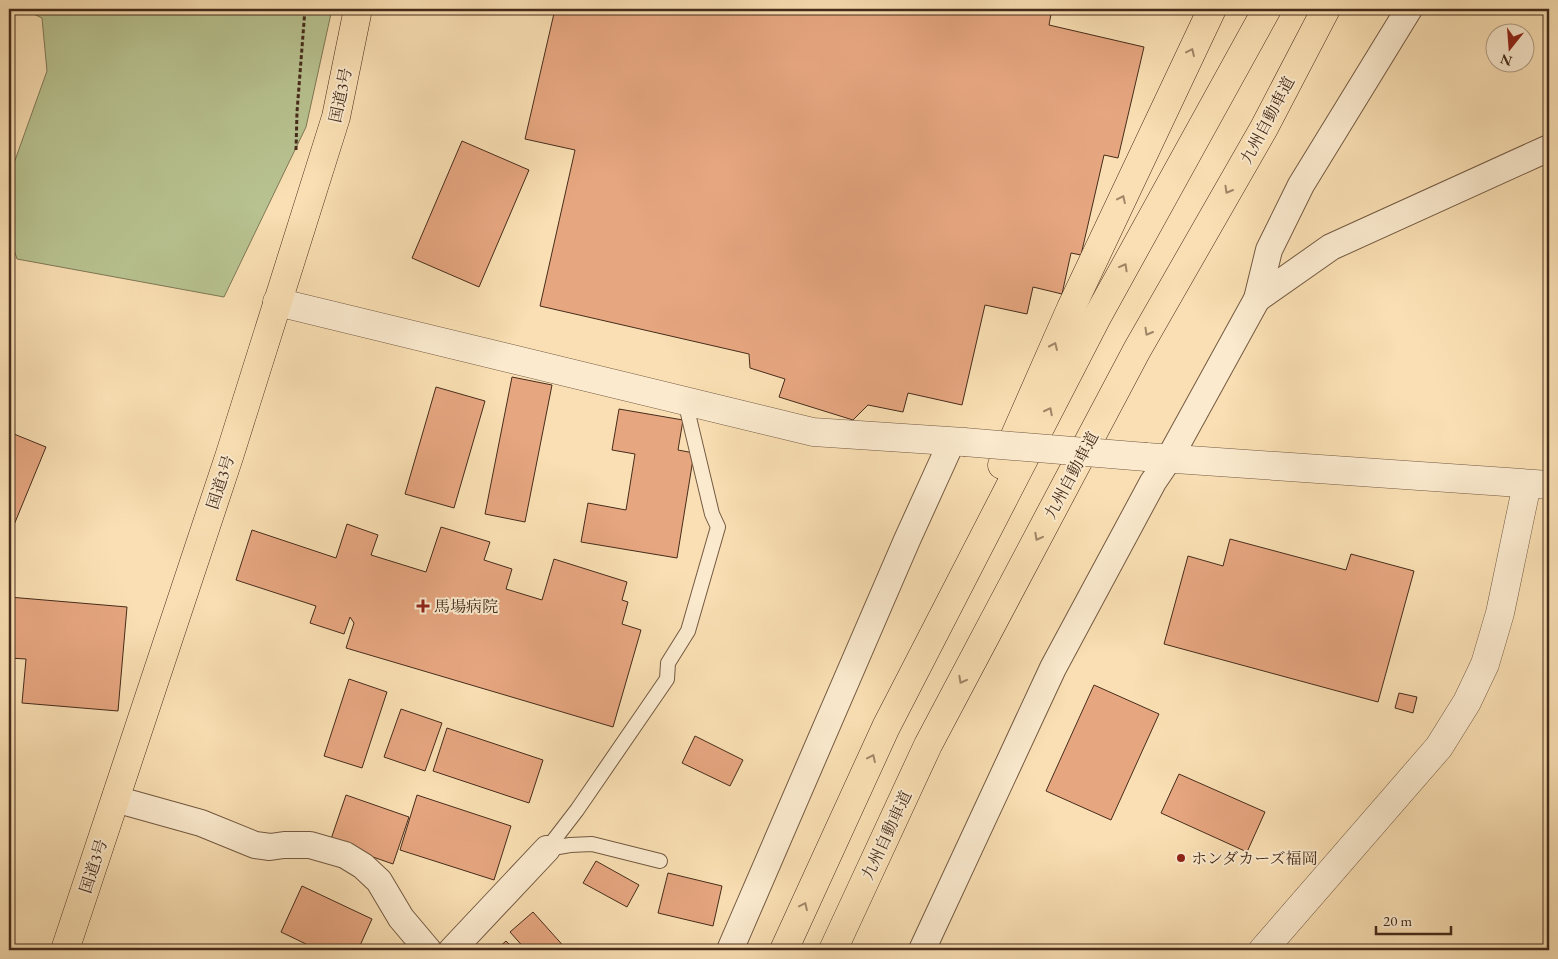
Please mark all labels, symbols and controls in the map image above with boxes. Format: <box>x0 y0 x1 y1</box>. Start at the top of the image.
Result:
north arrow <box>1486 22 1536 72</box>
one-way arrow <box>1185 48 1196 57</box>
text: N <box>1498 50 1514 71</box>
street label: 国道3号 <box>324 66 357 125</box>
street label: 九州自動車道 <box>1236 73 1299 168</box>
one-way arrow <box>1224 185 1234 194</box>
one-way arrow <box>1116 195 1126 204</box>
one-way arrow <box>1118 263 1128 272</box>
one-way arrow <box>1144 326 1154 335</box>
one-way arrow <box>1047 342 1058 351</box>
one-way arrow <box>1043 407 1053 416</box>
street label: 九州自動車道 <box>1040 428 1103 523</box>
street label: 国道3号 <box>202 452 239 512</box>
one-way arrow <box>1034 531 1044 540</box>
place label: 馬場病院 <box>434 596 498 617</box>
marker: 馬場病院 <box>416 599 430 613</box>
one-way arrow <box>958 675 968 684</box>
one-way arrow <box>866 754 876 763</box>
street label: 九州自動車道 <box>857 787 916 883</box>
street label: 国道3号 <box>75 836 112 896</box>
place label: ホンダカーズ福岡 <box>1191 848 1318 869</box>
marker: ホンダカーズ福岡 <box>1175 852 1187 864</box>
one-way arrow <box>798 902 808 911</box>
scale bar <box>1376 904 1450 936</box>
text: 20 m <box>1383 911 1412 930</box>

